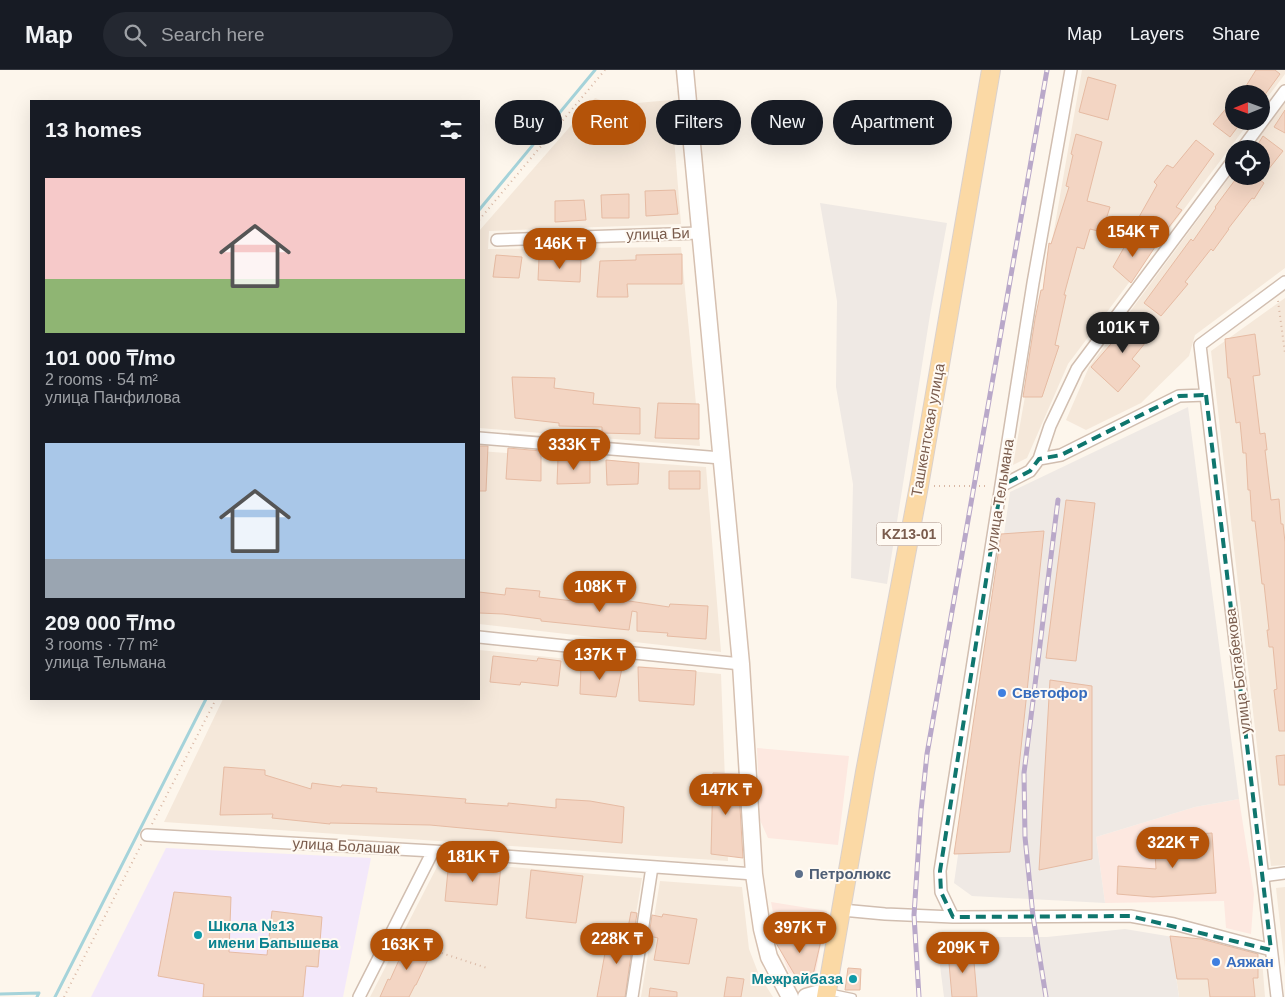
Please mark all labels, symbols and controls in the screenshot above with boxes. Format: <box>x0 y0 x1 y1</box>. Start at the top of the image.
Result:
search box <box>103 12 453 57</box>
text: Map <box>25 21 73 48</box>
icon: search <box>121 21 149 49</box>
text: Search here <box>161 24 265 45</box>
text: Map <box>1067 24 1102 44</box>
text: Layers <box>1130 24 1184 44</box>
text: Share <box>1212 24 1260 44</box>
north arrow <box>1225 85 1270 130</box>
map controls <box>1225 85 1270 185</box>
chip: Buy <box>495 100 562 145</box>
chip: Rent <box>572 100 646 145</box>
chip: Filters <box>656 100 741 145</box>
chip: New <box>751 100 823 145</box>
chip: Apartment <box>833 100 952 145</box>
icon: filters <box>437 116 465 144</box>
text: 13 homes <box>45 118 142 141</box>
button: locate <box>1225 140 1270 185</box>
icon: home <box>210 211 300 301</box>
pin: 154K ₸ <box>1092 216 1174 258</box>
text: 154K ₸ <box>1107 223 1159 240</box>
street label: улица Би <box>626 224 690 243</box>
pin: 146K ₸ <box>519 228 601 270</box>
text: 146K ₸ <box>534 235 586 252</box>
pin: 101K ₸ <box>1082 312 1164 354</box>
text: 101K ₸ <box>1097 319 1149 336</box>
text: 101 000 ₸/mo <box>45 346 176 369</box>
street label: Ташкентская улица <box>907 361 948 498</box>
text: 2 rooms · 54 m² <box>45 371 158 388</box>
text: улица Панфилова <box>45 389 180 406</box>
pin: 333K ₸ <box>533 428 615 471</box>
text: 333K ₸ <box>548 436 600 453</box>
street label: улица Тельмана <box>982 437 1017 552</box>
icon: home <box>210 476 300 566</box>
road number: KZ13-01 <box>876 522 942 546</box>
pin: 108K ₸ <box>559 570 641 613</box>
text: 108K ₸ <box>574 578 626 595</box>
street label: улица Ботабекова <box>1221 607 1254 735</box>
text: 209 000 ₸/mo <box>45 611 176 634</box>
text: 3 rooms · 77 m² <box>45 636 158 653</box>
pin: 137K ₸ <box>559 638 641 681</box>
text: 137K ₸ <box>574 646 626 663</box>
text: улица Тельмана <box>45 654 166 671</box>
place label: Светофор <box>1012 684 1088 701</box>
marker: Светофор <box>996 687 1008 699</box>
pin: 147K ₸ <box>685 774 767 816</box>
text: 147K ₸ <box>700 781 752 798</box>
pin: 322K ₸ <box>1132 826 1214 869</box>
street label: улица Болашак <box>292 834 400 857</box>
text: 322K ₸ <box>1147 834 1199 851</box>
pin: 181K ₸ <box>432 840 514 883</box>
text: 181K ₸ <box>447 848 499 865</box>
place label: Петролюкс <box>809 865 891 882</box>
marker: Петролюкс <box>793 868 805 880</box>
pin: 397K ₸ <box>759 912 841 954</box>
place label: Школа №13 имени Бапышева <box>208 917 339 951</box>
text: 397K ₸ <box>774 919 826 936</box>
pin: 228K ₸ <box>576 922 658 965</box>
pin: 163K ₸ <box>366 928 448 971</box>
marker: Школа №13 имени Бапышева <box>192 929 204 941</box>
text: 228K ₸ <box>591 930 643 947</box>
pin: 209K ₸ <box>922 932 1004 974</box>
text: 163K ₸ <box>381 936 433 953</box>
text: 209K ₸ <box>937 939 989 956</box>
place label: Аяжан <box>1226 953 1274 970</box>
marker: Аяжан <box>1210 956 1222 968</box>
place label: Межрайбаза <box>752 970 844 987</box>
marker: Межрайбаза <box>847 973 859 985</box>

